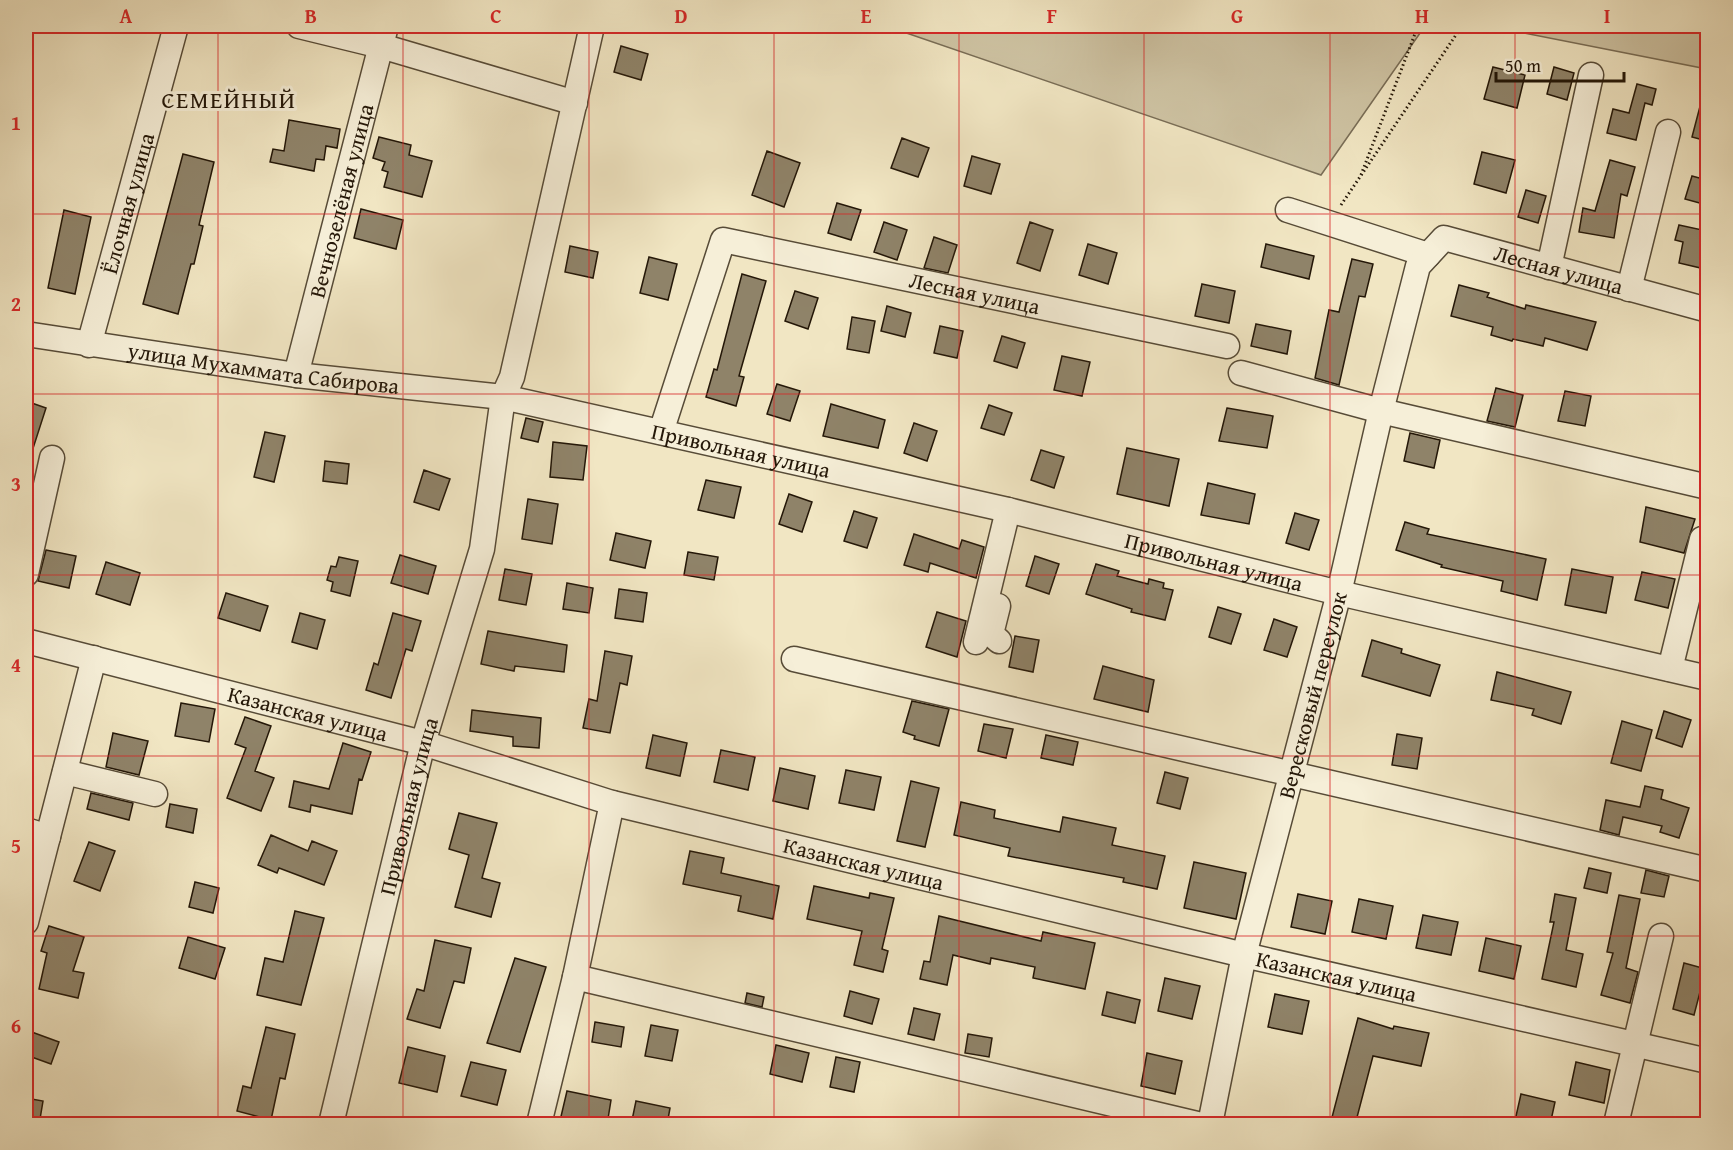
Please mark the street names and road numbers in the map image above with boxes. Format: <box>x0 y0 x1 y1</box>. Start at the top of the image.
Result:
street label: Вечнозелёная улица <box>301 100 381 301</box>
street label: Ёлочная улица <box>93 129 162 277</box>
street label: Лесная улица <box>1490 236 1627 302</box>
street label: Лесная улица <box>906 264 1043 322</box>
street label: улица Мухаммата Сабирова <box>125 334 401 402</box>
street label: Привольная улица <box>649 415 834 486</box>
street label: Привольная улица <box>1122 524 1307 599</box>
street label: Вересковый переулок <box>1270 588 1355 802</box>
street label: Казанская улица <box>224 678 392 749</box>
street label: Привольная улица <box>371 713 446 898</box>
street label: Казанская улица <box>780 829 948 898</box>
street label: Казанская улица <box>1253 942 1420 1010</box>

